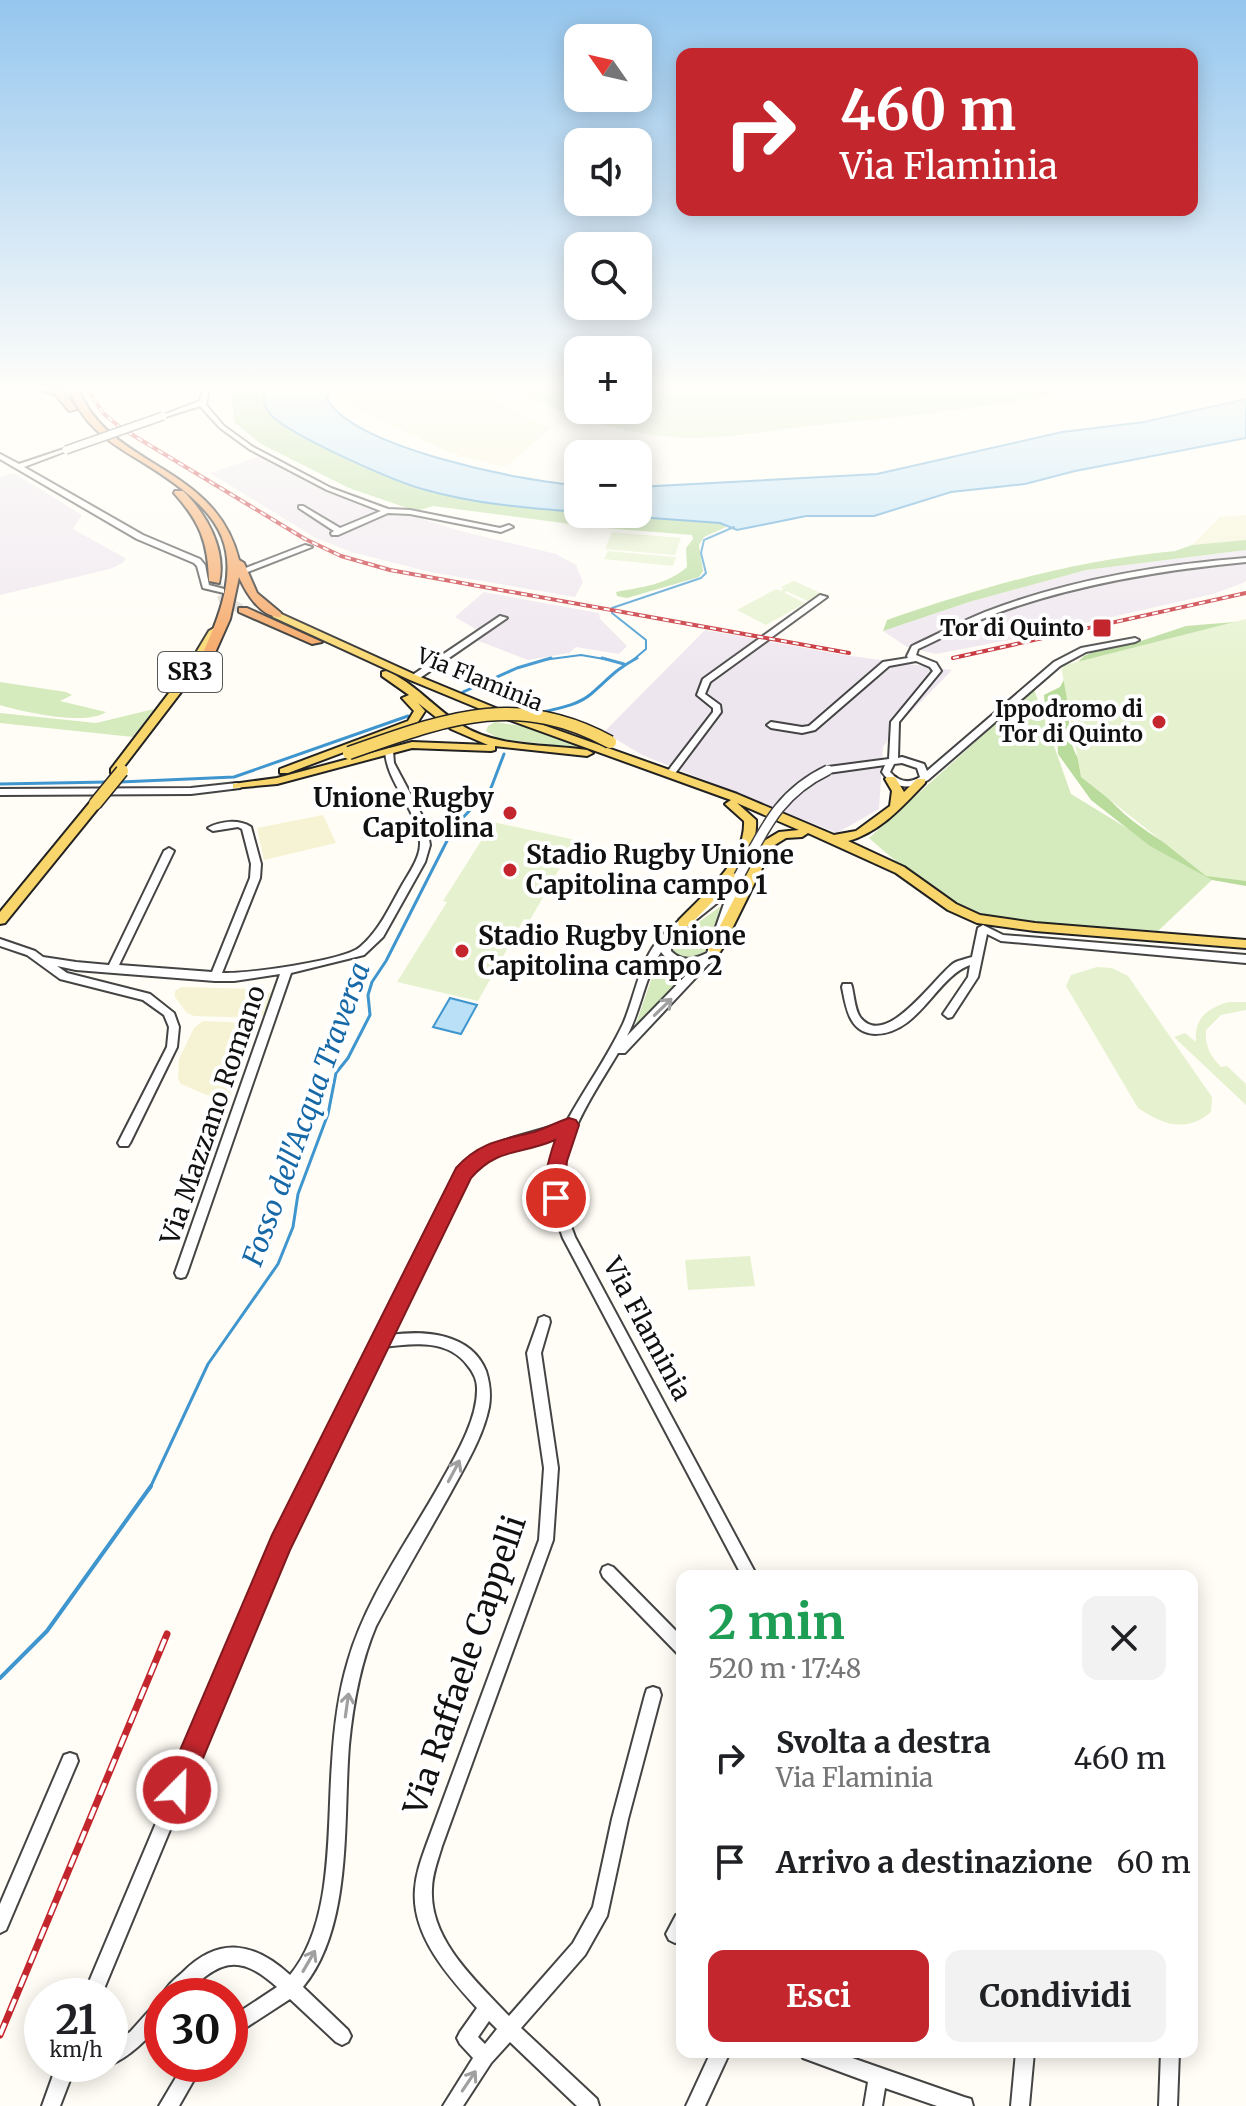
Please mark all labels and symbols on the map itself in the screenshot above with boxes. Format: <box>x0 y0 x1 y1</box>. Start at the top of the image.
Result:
north arrow <box>564 24 652 112</box>
place label: Tor di Quinto <box>940 614 1084 642</box>
marker: Tor di Quinto <box>1091 617 1113 639</box>
street label: Via Flaminia <box>412 641 547 717</box>
road number: SR3 <box>158 652 222 692</box>
place label: Ippodromo di Tor di Quinto <box>995 695 1143 748</box>
marker: Ippodromo di Tor di Quinto <box>1150 713 1168 731</box>
place label: Unione Rugby Capitolina <box>313 781 495 844</box>
marker: Unione Rugby Capitolina <box>501 804 519 822</box>
place label: Stadio Rugby Unione Capitolina campo 1 <box>526 838 794 901</box>
marker: Stadio Rugby Unione Capitolina campo 1 <box>501 861 519 879</box>
place label: Stadio Rugby Unione Capitolina campo 2 <box>478 919 746 982</box>
marker: Stadio Rugby Unione Capitolina campo 2 <box>453 942 471 960</box>
water label: Fosso dell'Acqua Traversa <box>234 957 378 1272</box>
street label: Via Mazzano Romano <box>152 981 272 1250</box>
one-way arrow <box>653 998 672 1017</box>
pin <box>522 1164 590 1232</box>
street label: Via Flaminia <box>595 1251 699 1406</box>
one-way arrow <box>447 1459 462 1483</box>
street label: Via Raffaele Cappelli <box>395 1510 535 1821</box>
one-way arrow <box>340 1693 355 1719</box>
position arrow <box>135 1748 219 1832</box>
one-way arrow <box>301 1950 317 1973</box>
speed limit sign: 30 <box>144 1978 248 2082</box>
one-way arrow <box>461 2071 477 2093</box>

